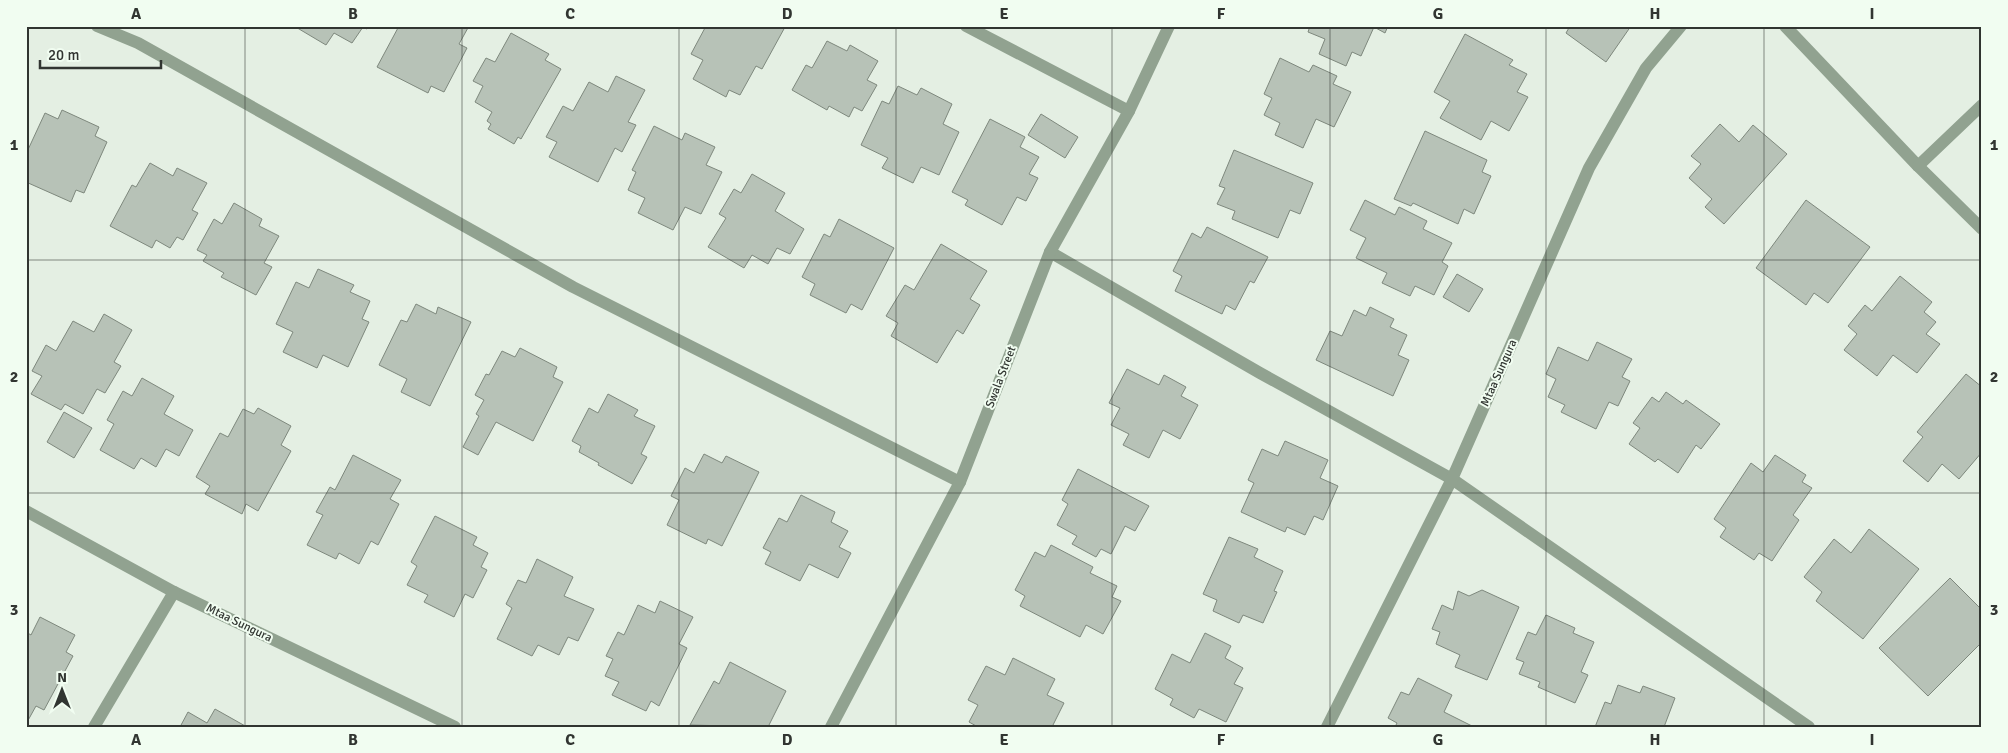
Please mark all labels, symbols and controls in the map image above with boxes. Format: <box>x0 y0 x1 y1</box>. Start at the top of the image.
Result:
text: A <box>131 4 142 24</box>
text: B <box>348 4 358 24</box>
text: C <box>565 4 575 24</box>
text: D <box>782 4 793 24</box>
text: E <box>999 4 1009 24</box>
text: F <box>1217 4 1226 24</box>
text: G <box>1433 4 1443 24</box>
text: H <box>1650 4 1660 24</box>
text: I <box>1869 4 1875 24</box>
scale bar <box>40 38 161 70</box>
text: 20 m <box>48 46 79 64</box>
text: 1 <box>10 135 19 155</box>
text: 1 <box>1990 135 1999 155</box>
street label: Mtaa Sungura <box>1478 337 1520 409</box>
street label: Swala Street <box>982 344 1020 410</box>
text: 2 <box>10 367 18 387</box>
text: 2 <box>1990 367 1998 387</box>
text: 3 <box>10 600 18 620</box>
text: 3 <box>1990 600 1998 620</box>
street label: Mtaa Sungura <box>203 601 275 645</box>
north arrow <box>38 666 88 716</box>
text: N <box>57 669 67 686</box>
text: A <box>131 730 142 750</box>
text: B <box>348 730 358 750</box>
text: C <box>565 730 575 750</box>
text: D <box>782 730 793 750</box>
text: E <box>999 730 1009 750</box>
text: F <box>1217 730 1226 750</box>
text: G <box>1433 730 1443 750</box>
text: H <box>1650 730 1660 750</box>
text: I <box>1869 730 1875 750</box>

